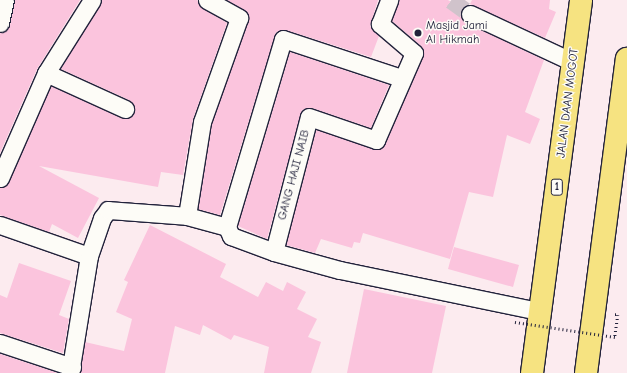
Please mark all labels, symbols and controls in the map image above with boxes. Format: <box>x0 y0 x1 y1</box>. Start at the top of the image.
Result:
place label: Masjid Jami Al Hikmah <box>426 19 487 47</box>
marker: Masjid Jami Al Hikmah <box>413 28 423 38</box>
street label: JALAN DAAN MOGOT <box>554 47 582 159</box>
street label: GANG HAJI NAIB <box>275 128 313 222</box>
road number: 1 <box>550 178 564 196</box>

